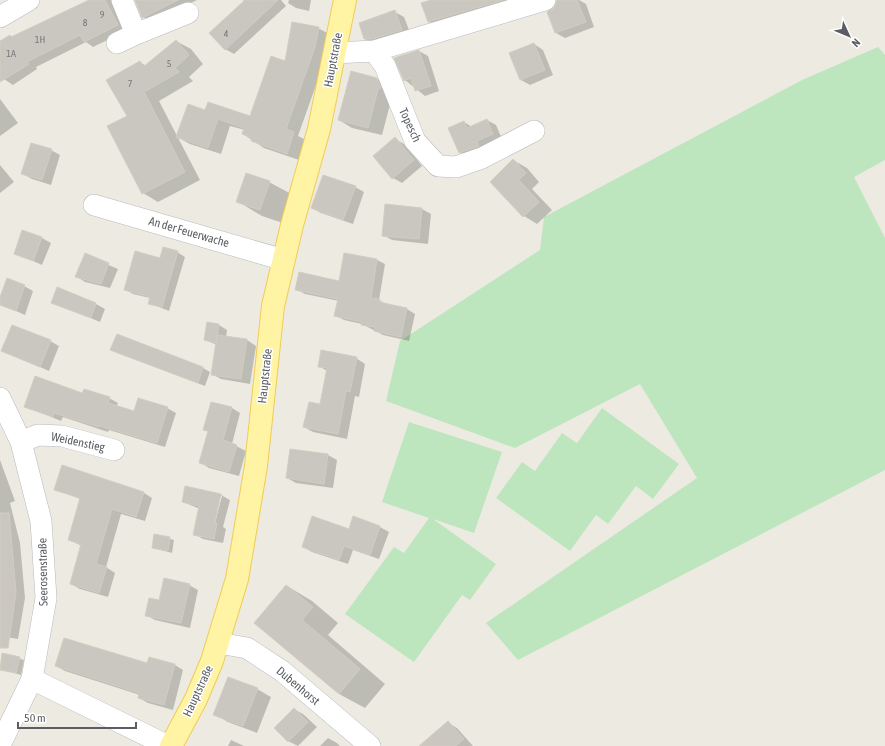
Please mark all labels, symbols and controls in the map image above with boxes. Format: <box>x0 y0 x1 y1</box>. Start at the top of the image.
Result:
house number: 9 <box>100 9 105 20</box>
north arrow <box>829 16 869 56</box>
house number: 8 <box>83 17 88 28</box>
house number: 4 <box>224 28 229 39</box>
street label: Hauptstraße <box>321 32 345 88</box>
house number: 1H <box>35 34 45 45</box>
text: N <box>850 36 863 49</box>
house number: 1A <box>6 48 16 59</box>
house number: 5 <box>167 58 172 69</box>
house number: 7 <box>128 78 133 89</box>
street label: Topesch <box>396 106 424 144</box>
street label: An der Feuerwache <box>147 214 231 250</box>
street label: Hauptstraße <box>255 348 275 404</box>
street label: Weidenstieg <box>50 429 107 455</box>
street label: Seerosenstraße <box>35 538 51 606</box>
street label: Hauptstraße <box>180 663 216 719</box>
street label: Dubenhorst <box>274 664 323 708</box>
scale bar <box>18 704 136 730</box>
text: 50 m <box>24 711 46 725</box>

